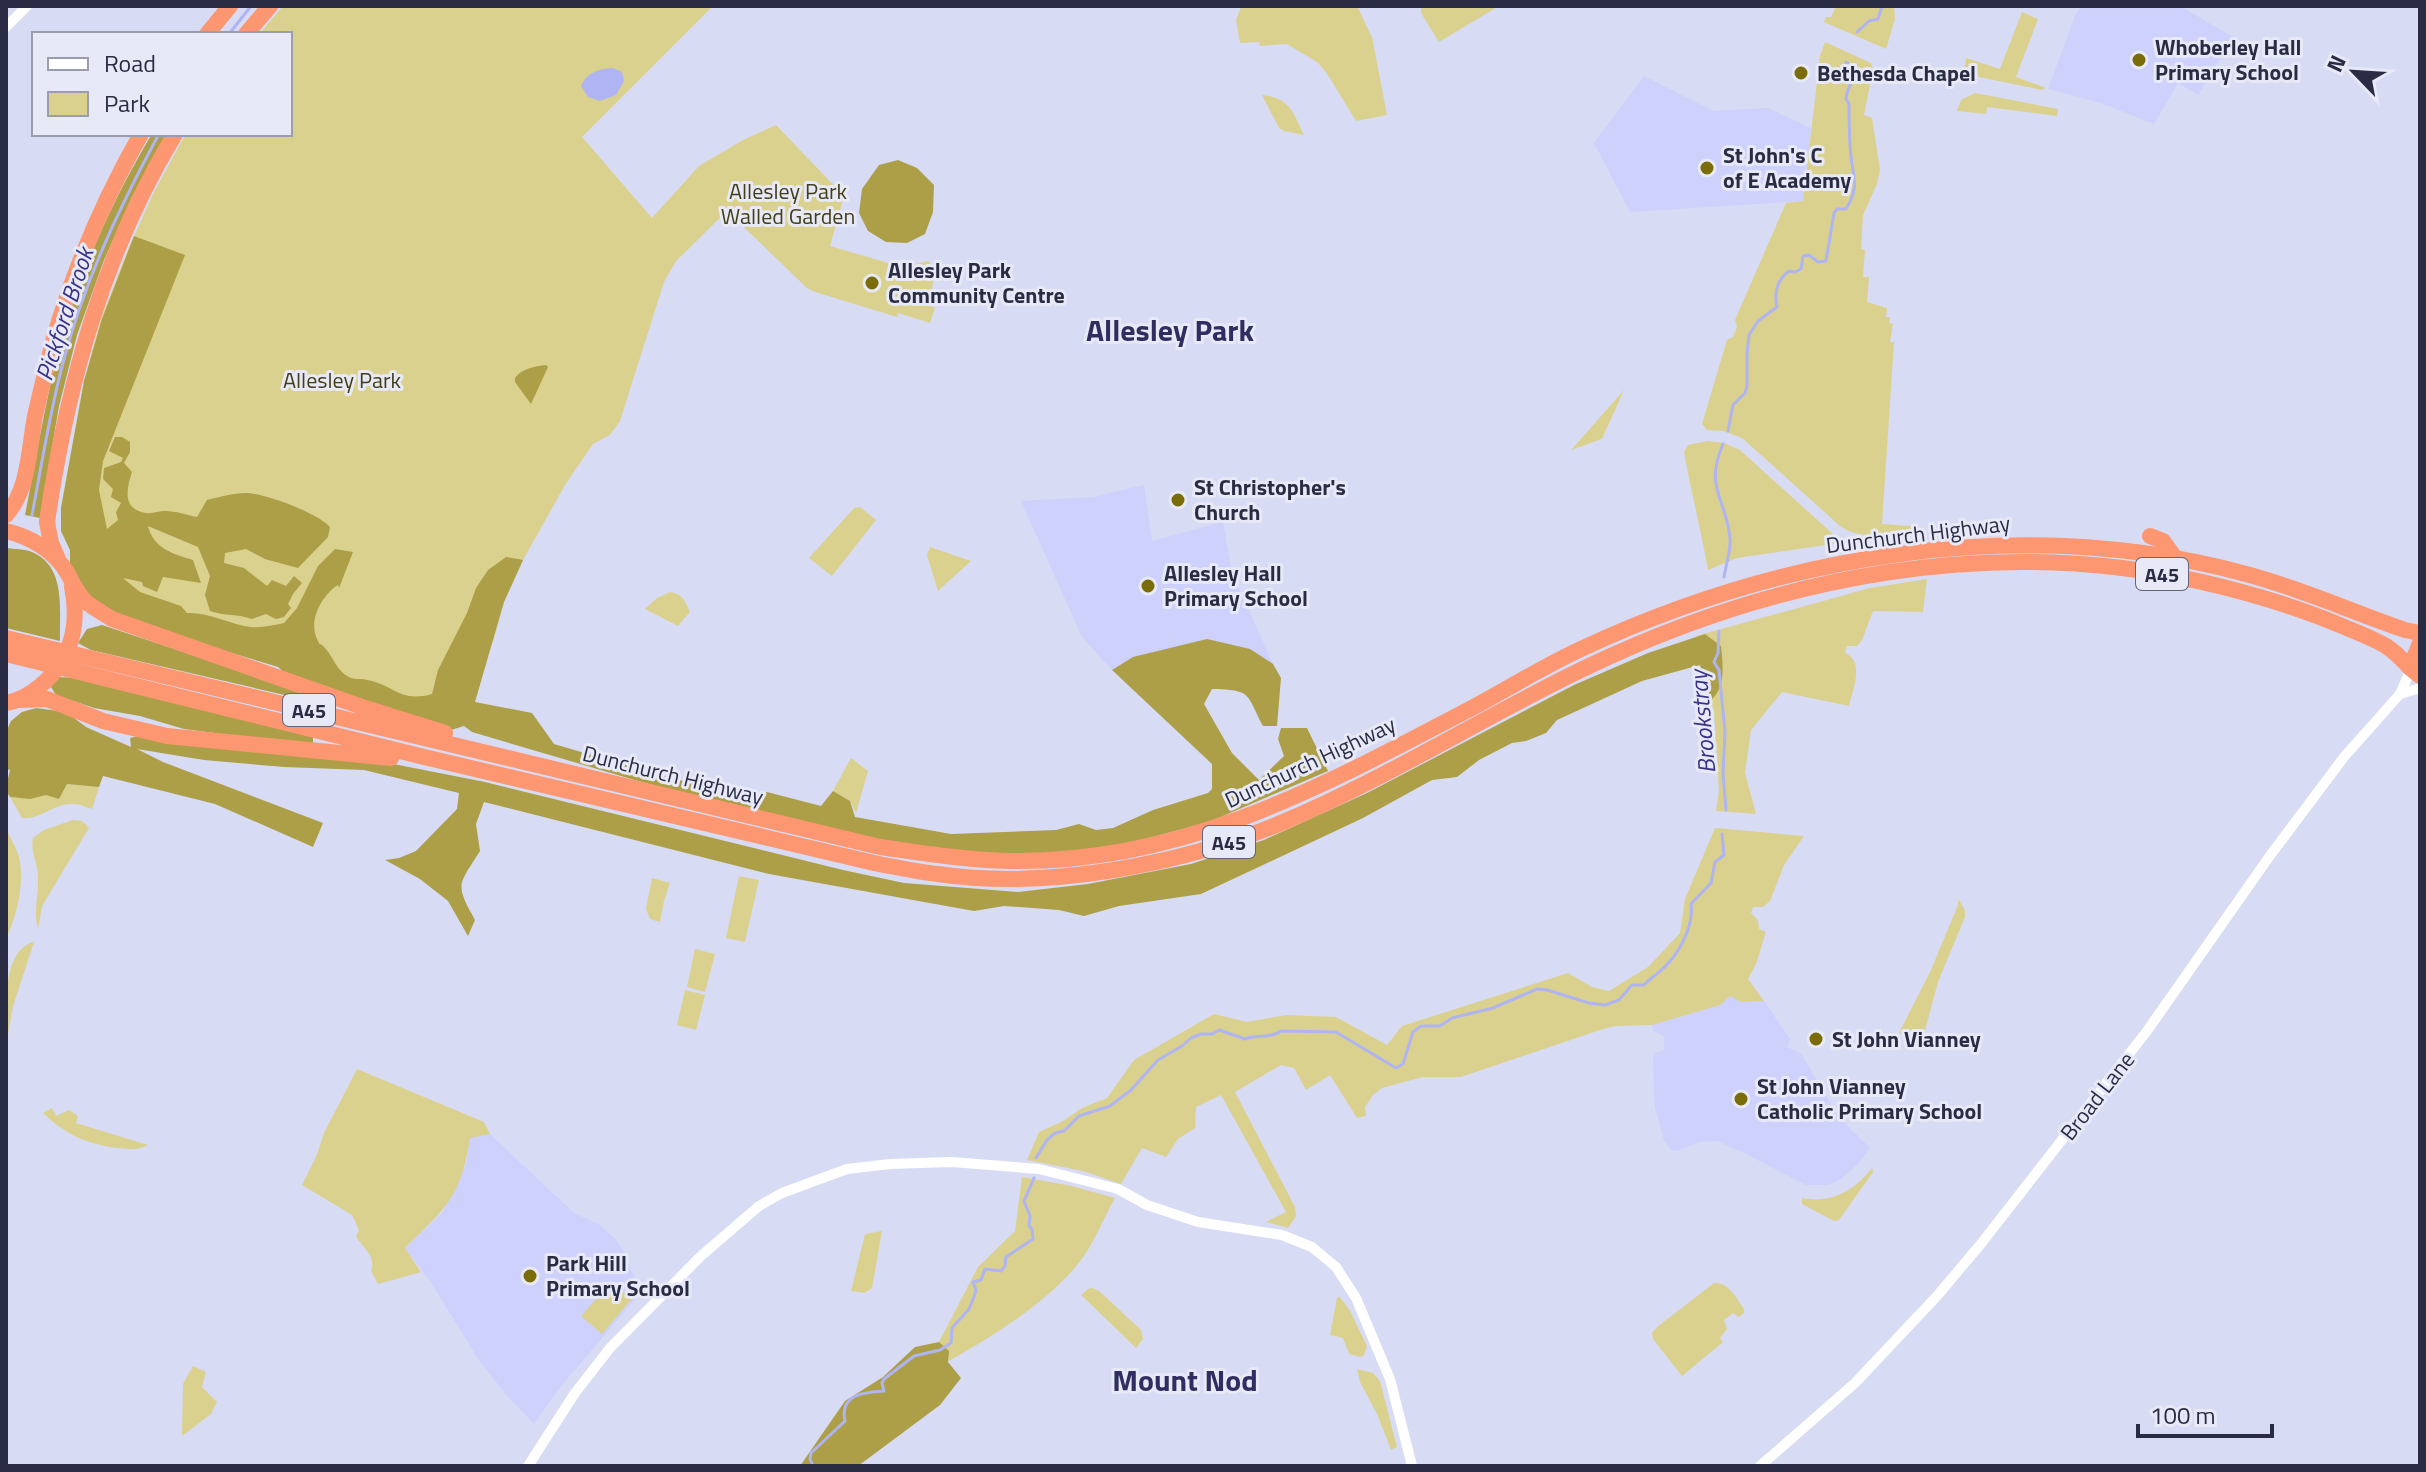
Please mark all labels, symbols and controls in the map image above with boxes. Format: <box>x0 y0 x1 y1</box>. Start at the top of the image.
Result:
place label: Whoberley Hall Primary School <box>2155 30 2302 89</box>
legend <box>32 32 292 136</box>
north arrow <box>2314 32 2394 112</box>
text: Road <box>104 45 156 81</box>
text: N <box>2317 49 2355 78</box>
marker: Whoberley Hall Primary School <box>2130 51 2148 69</box>
place label: Bethesda Chapel <box>1817 56 1976 90</box>
marker: Bethesda Chapel <box>1792 64 1810 82</box>
text: Park <box>104 85 150 121</box>
place label: St John's C of E Academy <box>1723 138 1851 197</box>
marker: St John's C of E Academy <box>1698 159 1716 177</box>
park label: Allesley Park Walled Garden <box>721 174 855 233</box>
water label: Pickford Brook <box>26 240 103 385</box>
place label: Allesley Park Community Centre <box>888 253 1065 312</box>
marker: Allesley Park Community Centre <box>863 274 881 292</box>
district label: Allesley Park <box>1086 307 1255 353</box>
park label: Allesley Park <box>283 363 402 397</box>
place label: St Christopher's Church <box>1194 470 1346 529</box>
marker: St Christopher's Church <box>1169 491 1187 509</box>
street label: Dunchurch Highway <box>1824 506 2012 562</box>
place label: Allesley Hall Primary School <box>1164 556 1308 615</box>
road number: A45 <box>2136 558 2188 590</box>
marker: Allesley Hall Primary School <box>1139 577 1157 595</box>
water label: Brookstray <box>1679 666 1724 775</box>
road number: A45 <box>283 694 335 726</box>
street label: Dunchurch Highway <box>1219 707 1401 817</box>
street label: Dunchurch Highway <box>579 736 767 814</box>
road number: A45 <box>1203 826 1255 858</box>
place label: St John Vianney <box>1832 1022 1981 1056</box>
marker: St John Vianney <box>1807 1030 1825 1048</box>
street label: Broad Lane <box>2051 1044 2143 1148</box>
place label: St John Vianney Catholic Primary School <box>1757 1069 1982 1128</box>
marker: St John Vianney Catholic Primary School <box>1732 1090 1750 1108</box>
place label: Park Hill Primary School <box>546 1246 690 1305</box>
marker: Park Hill Primary School <box>521 1267 539 1285</box>
district label: Mount Nod <box>1112 1357 1258 1403</box>
scale bar <box>2138 1388 2272 1438</box>
text: 100 m <box>2150 1397 2216 1433</box>

